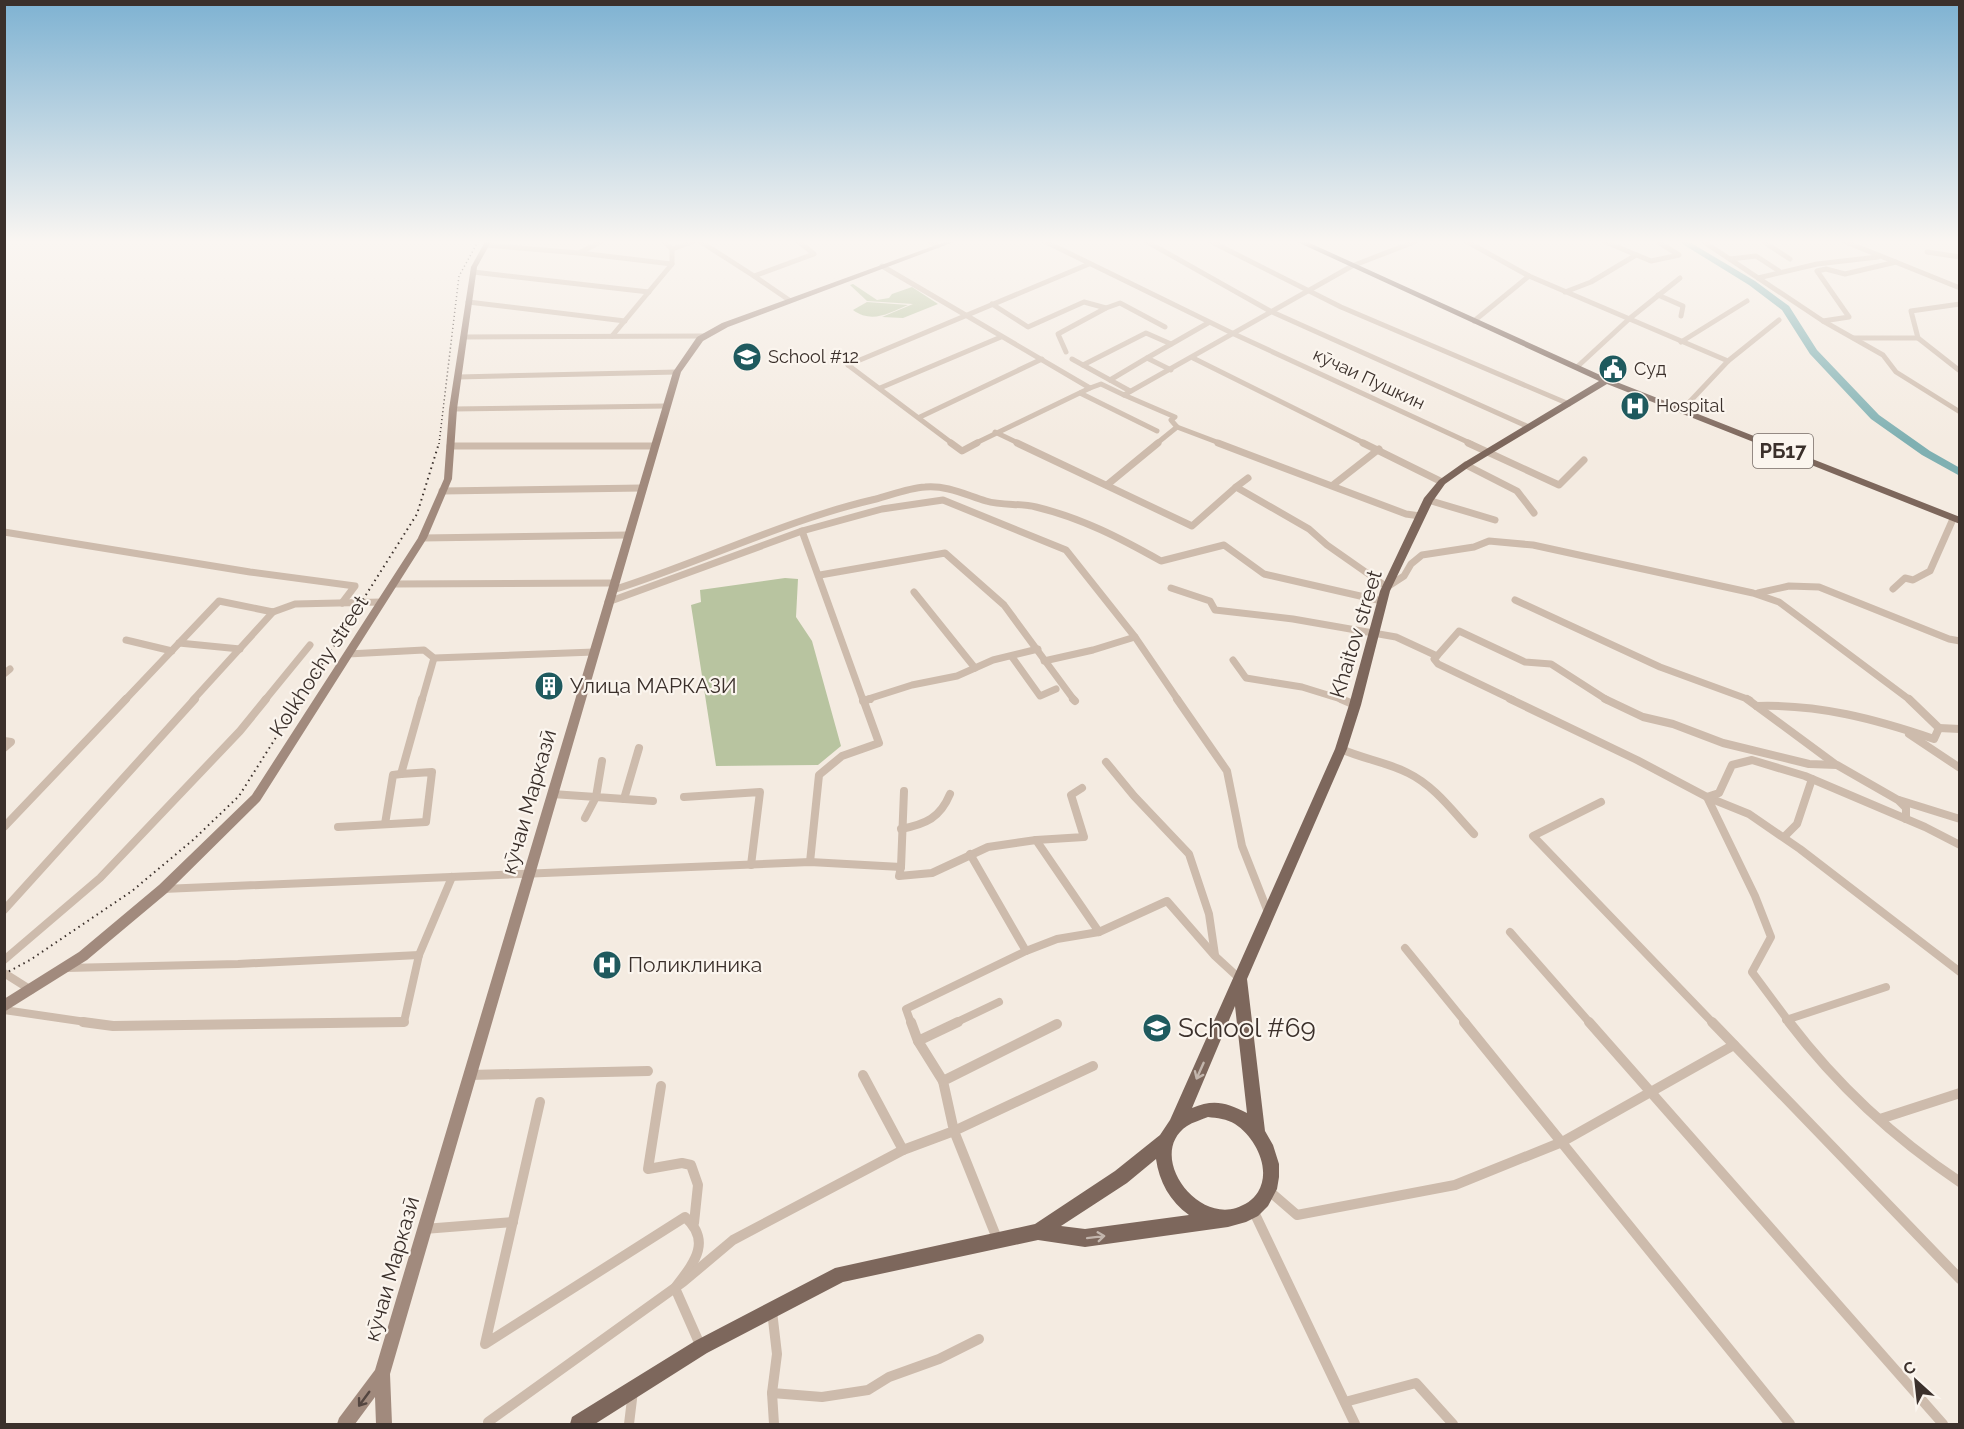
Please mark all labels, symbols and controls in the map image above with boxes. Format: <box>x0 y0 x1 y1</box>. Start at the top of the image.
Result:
school or university icon: School #12 <box>731 341 763 373</box>
street label: кӯчаи Пушкин <box>1310 343 1428 414</box>
place label: School #12 <box>768 346 859 367</box>
public building icon: Суд <box>1597 353 1629 385</box>
place label: Суд <box>1634 358 1667 379</box>
hospital icon: Hospital <box>1619 390 1651 422</box>
place label: Hospital <box>1656 395 1724 416</box>
road number: РБ17 <box>1753 434 1813 468</box>
street label: Khaitov street <box>1324 567 1387 701</box>
street label: Kolkhochy street <box>264 591 373 741</box>
building icon: Улица МАРКАЗИ <box>533 670 565 702</box>
place label: Улица МАРКАЗИ <box>570 673 737 698</box>
street label: кӯчаи Марказӣ <box>496 727 561 877</box>
hospital icon: Поликлиника <box>591 949 623 981</box>
place label: Поликлиника <box>628 952 762 977</box>
school or university icon: School #69 <box>1141 1012 1173 1044</box>
place label: School #69 <box>1178 1013 1316 1043</box>
one-way arrow <box>1193 1062 1204 1080</box>
street label: кӯчаи Марказӣ <box>359 1194 424 1344</box>
one-way arrow <box>1085 1231 1105 1242</box>
north arrow <box>1886 1351 1946 1411</box>
text: С <box>1900 1357 1919 1379</box>
one-way arrow <box>358 1391 370 1407</box>

